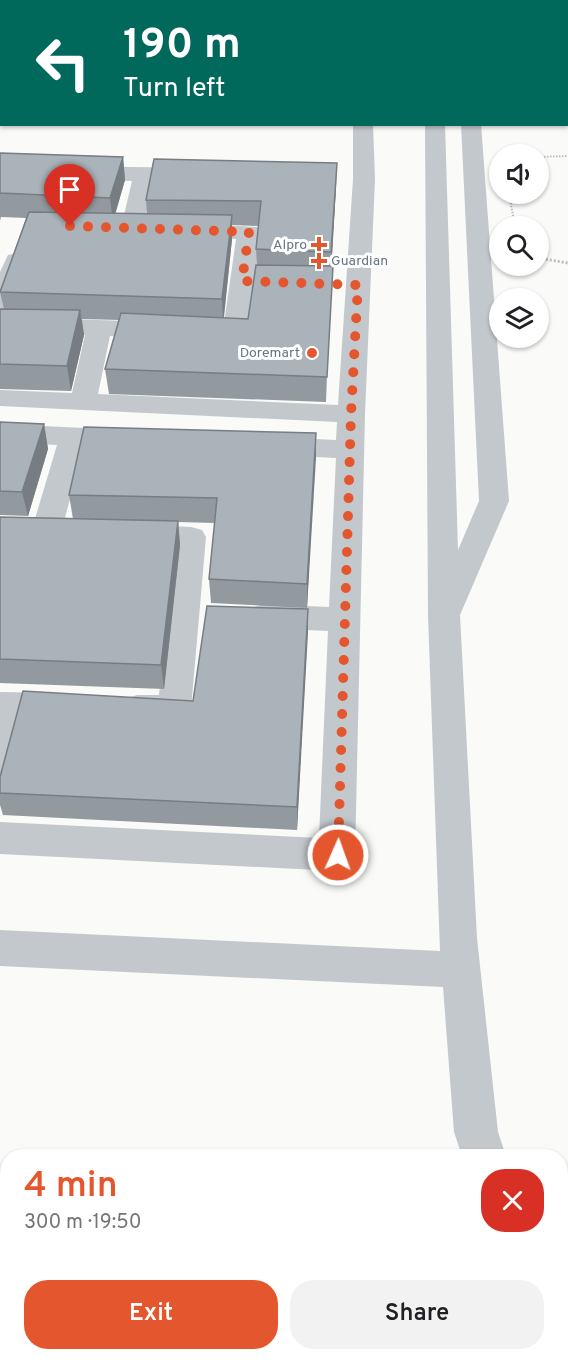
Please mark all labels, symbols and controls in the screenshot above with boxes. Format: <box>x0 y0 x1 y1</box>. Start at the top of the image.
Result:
text: 190 m <box>123 20 241 73</box>
icon: left <box>24 24 102 102</box>
text: Turn left <box>123 72 225 106</box>
map controls <box>489 144 549 348</box>
button: sound <box>489 144 549 204</box>
pin <box>44 164 95 226</box>
icon: arrive <box>53 173 86 206</box>
button: search <box>489 216 549 276</box>
place label: Alpro <box>273 237 307 254</box>
marker: Alpro <box>312 238 326 252</box>
place label: Guardian <box>331 253 388 270</box>
marker: Guardian <box>312 254 326 268</box>
button: layers <box>489 288 549 348</box>
place label: Doremart <box>240 345 300 362</box>
marker: Doremart <box>305 346 319 360</box>
position arrow <box>306 823 370 887</box>
text: 4 min <box>24 1164 118 1210</box>
button: close <box>481 1169 544 1232</box>
text: 300 m · 19:50 <box>24 1210 142 1236</box>
button: Exit <box>24 1280 278 1349</box>
button: Share <box>290 1280 544 1349</box>

